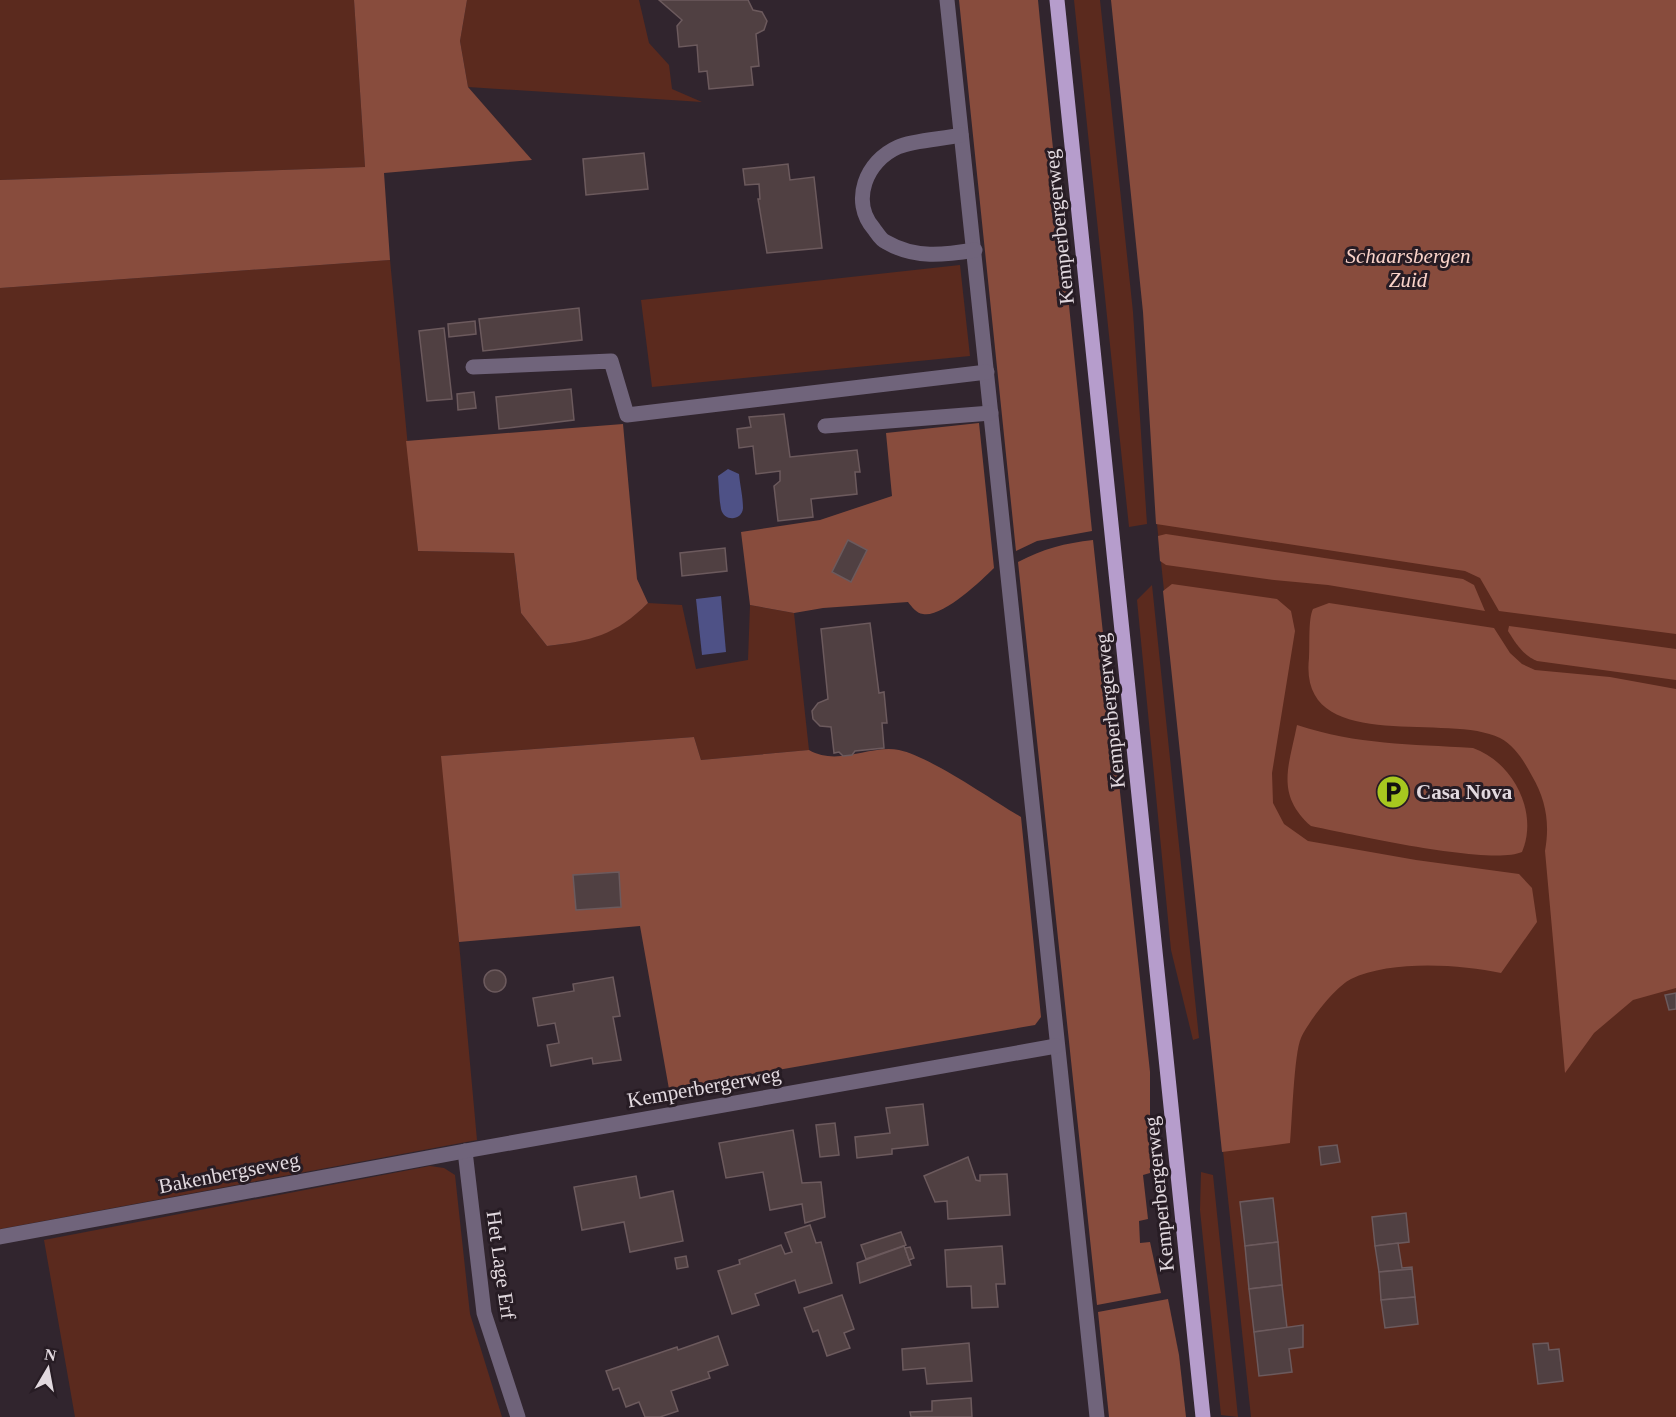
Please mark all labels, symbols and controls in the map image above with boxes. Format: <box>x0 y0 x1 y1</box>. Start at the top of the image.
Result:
street label: Kemperbergerweg <box>1039 148 1079 306</box>
park label: Schaarsbergen Zuid <box>1345 244 1471 292</box>
street label: Kemperbergerweg <box>1090 632 1130 790</box>
parking icon: Casa Nova <box>1375 774 1411 810</box>
place label: Casa Nova <box>1416 780 1513 804</box>
street label: Kemperbergerweg <box>625 1062 783 1112</box>
street label: Kemperbergerweg <box>1139 1115 1179 1273</box>
street label: Bakenbergseweg <box>156 1147 302 1198</box>
street label: Het Lage Erf <box>481 1209 521 1321</box>
north arrow <box>18 1339 78 1399</box>
text: N <box>43 1345 58 1364</box>

